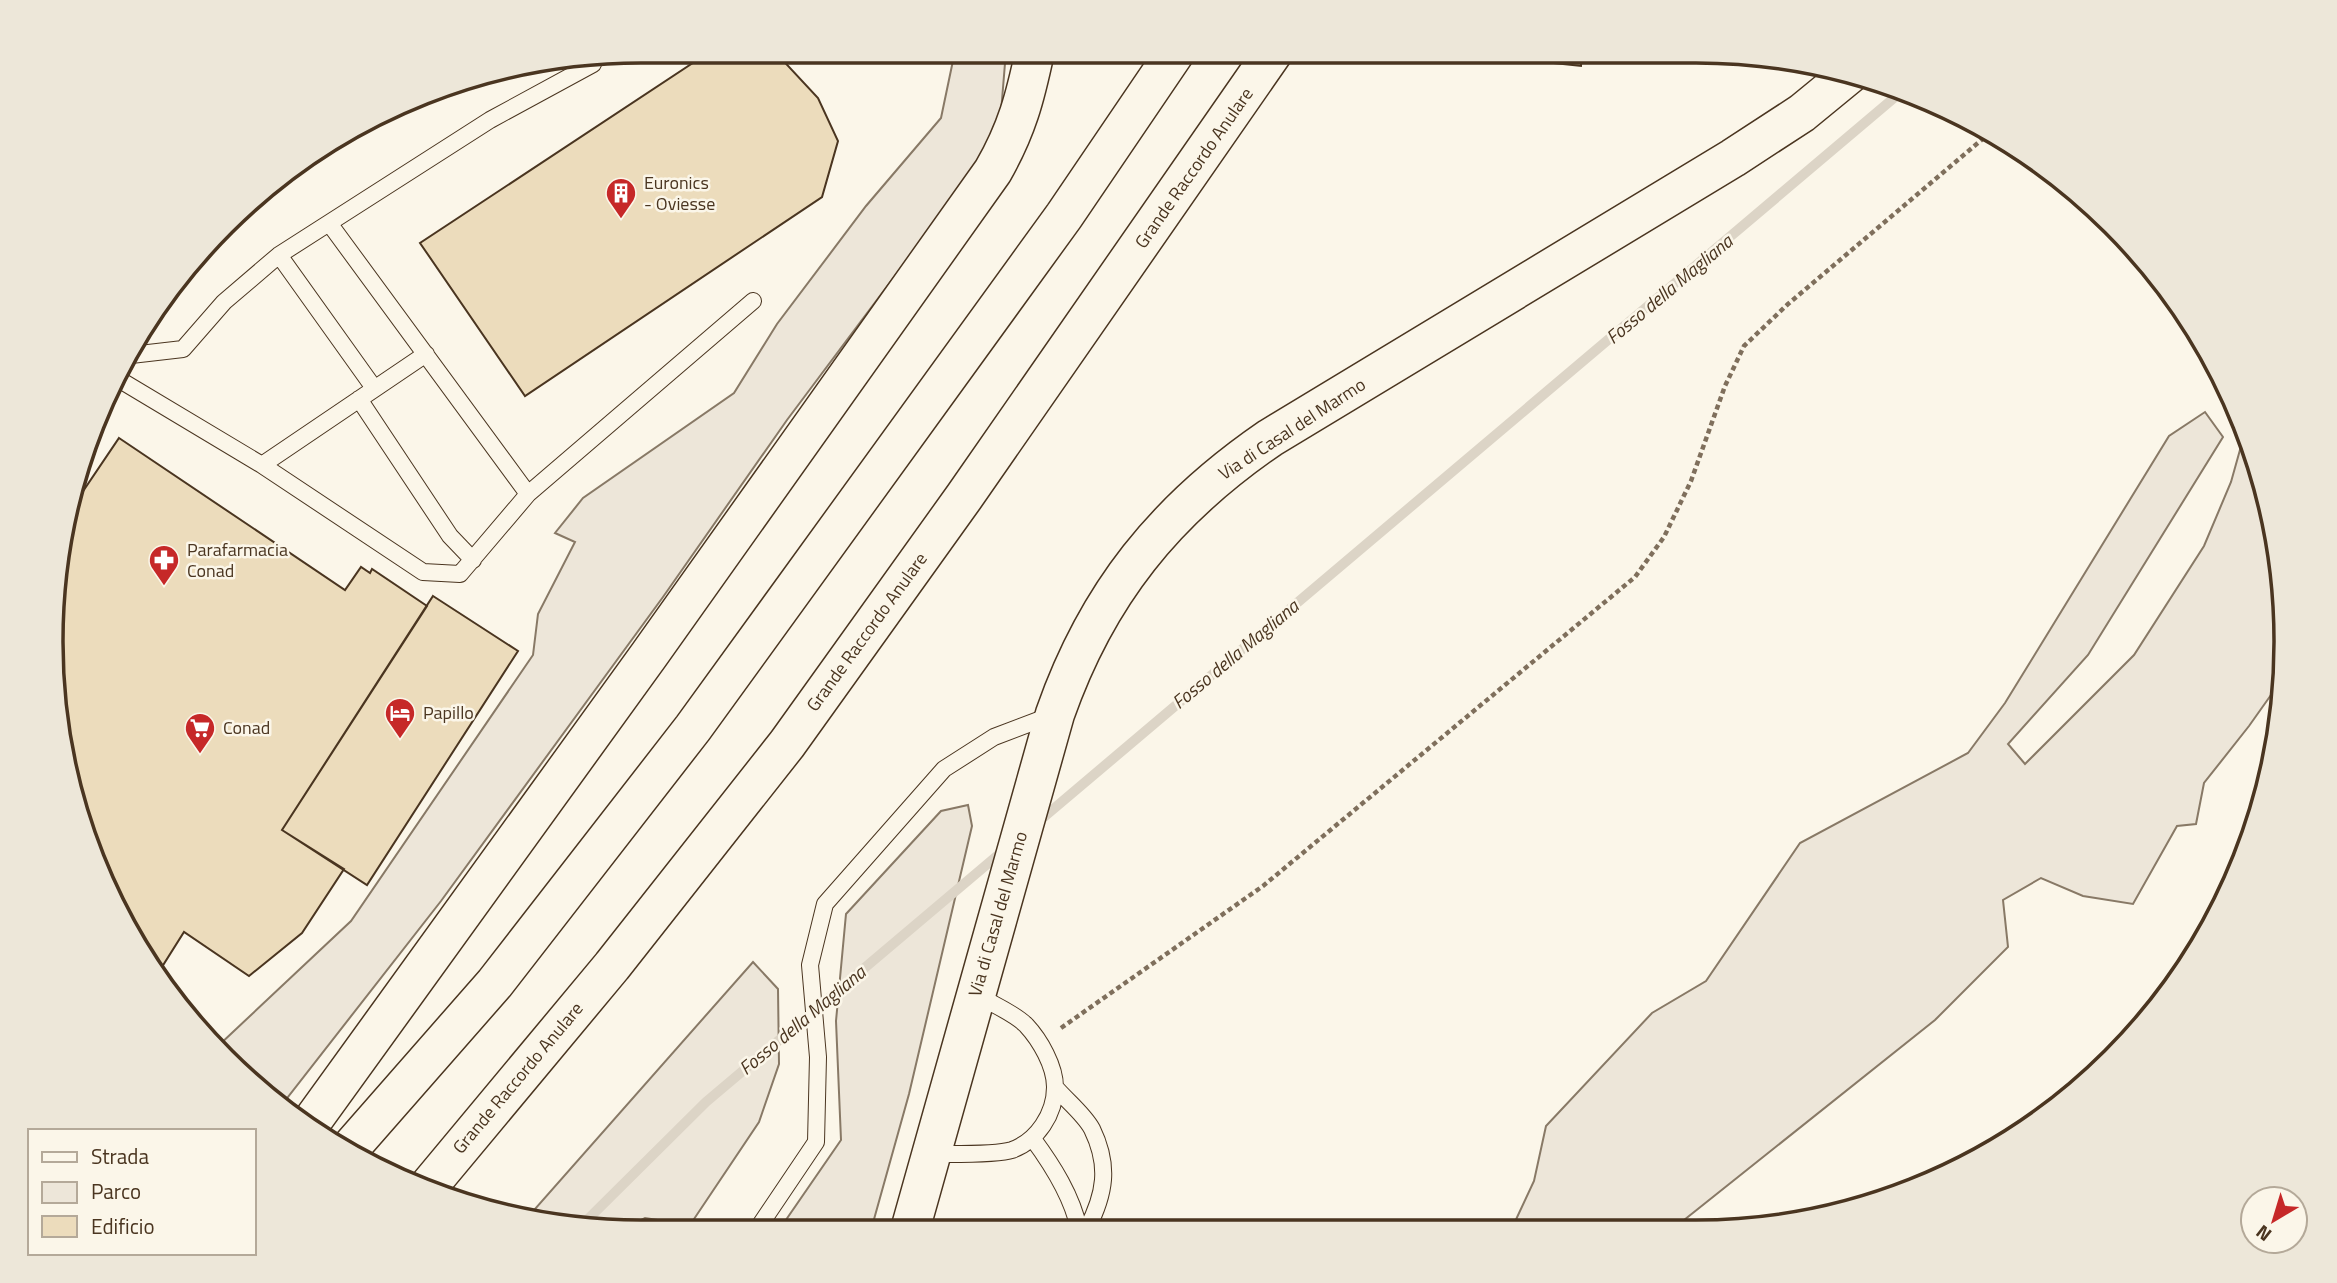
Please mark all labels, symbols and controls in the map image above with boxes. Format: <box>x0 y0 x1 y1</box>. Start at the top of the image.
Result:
street label: Grande Raccordo Anulare <box>1128 82 1259 254</box>
place label: Euronics - Oviesse <box>644 169 715 217</box>
building icon: Euronics - Oviesse <box>604 176 638 220</box>
water label: Fosso della Magliana <box>1599 226 1740 350</box>
street label: Via di Casal del Marmo <box>1213 371 1371 486</box>
place label: Parafarmacia Conad <box>187 536 288 584</box>
pharmacy icon: Parafarmacia Conad <box>147 543 181 587</box>
street label: Grande Raccordo Anulare <box>800 547 934 717</box>
water label: Fosso della Magliana <box>1165 591 1306 715</box>
hotel icon: Papillo <box>383 696 417 740</box>
place label: Papillo <box>423 699 474 726</box>
supermarket icon: Conad <box>183 711 217 755</box>
place label: Conad <box>223 714 270 741</box>
street label: Via di Casal del Marmo <box>961 828 1034 1000</box>
water label: Fosso della Magliana <box>732 957 873 1081</box>
street label: Grande Raccordo Anulare <box>446 996 589 1159</box>
legend <box>28 1129 256 1255</box>
text: Strada <box>91 1140 149 1172</box>
text: Parco <box>91 1175 141 1207</box>
north arrow <box>2239 1185 2309 1255</box>
text: Edificio <box>91 1210 155 1242</box>
text: N <box>2249 1218 2277 1249</box>

